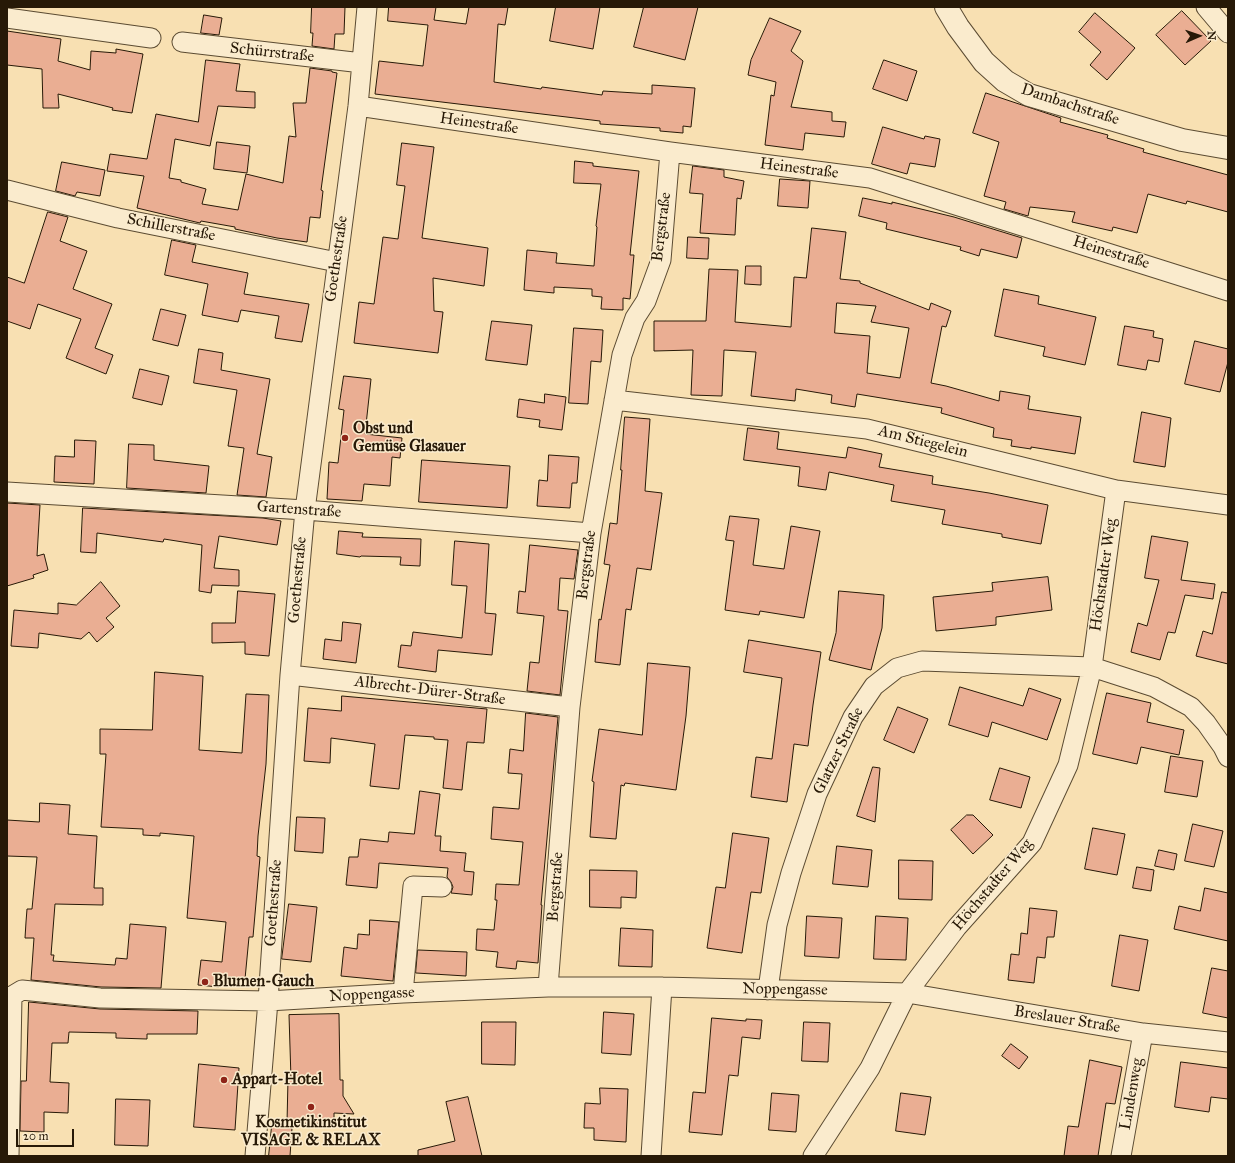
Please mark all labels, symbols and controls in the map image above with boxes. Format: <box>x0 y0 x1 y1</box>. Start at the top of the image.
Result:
north arrow <box>1179 16 1219 56</box>
text: N <box>1205 31 1218 40</box>
street label: Schürrstraße <box>229 39 315 67</box>
street label: Dambachstraße <box>1018 80 1122 130</box>
street label: Heinestraße <box>438 109 520 139</box>
street label: Heinestraße <box>758 155 840 183</box>
street label: Bergstraße <box>648 191 676 263</box>
street label: Schillerstraße <box>125 210 217 246</box>
street label: Goethestraße <box>321 215 353 303</box>
street label: Heinestraße <box>1070 232 1152 274</box>
place label: Obst und Gemüse Glasauer <box>353 419 466 457</box>
street label: Am Stiegelein <box>876 422 970 462</box>
marker: Obst und Gemüse Glasauer <box>340 433 350 443</box>
street label: Gartenstraße <box>256 497 342 523</box>
street label: Höchstadter Weg <box>1087 517 1121 633</box>
street label: Bergstraße <box>573 529 601 601</box>
street label: Goethestraße <box>285 536 311 624</box>
street label: Albrecht-Dürer-Straße <box>353 672 507 710</box>
street label: Glatzer Straße <box>810 704 868 798</box>
street label: Höchstadter Weg <box>949 835 1037 935</box>
street label: Bergstraße <box>544 851 568 923</box>
street label: Goethestraße <box>261 859 287 947</box>
place label: Blumen-Gauch <box>213 972 314 992</box>
marker: Blumen-Gauch <box>200 977 210 987</box>
street label: Noppengasse <box>742 980 828 1000</box>
street label: Noppengasse <box>329 983 415 1007</box>
street label: Breslauer Straße <box>1013 1002 1121 1038</box>
street label: Lindenweg <box>1116 1057 1148 1131</box>
place label: Appart-Hotel <box>232 1070 322 1090</box>
marker: Appart-Hotel <box>219 1075 229 1085</box>
marker: Kosmetikinstitut VISAGE & RELAX <box>306 1102 316 1112</box>
place label: Kosmetikinstitut VISAGE & RELAX <box>241 1113 381 1151</box>
scale bar <box>18 1121 76 1147</box>
text: 20 m <box>23 1129 49 1143</box>

